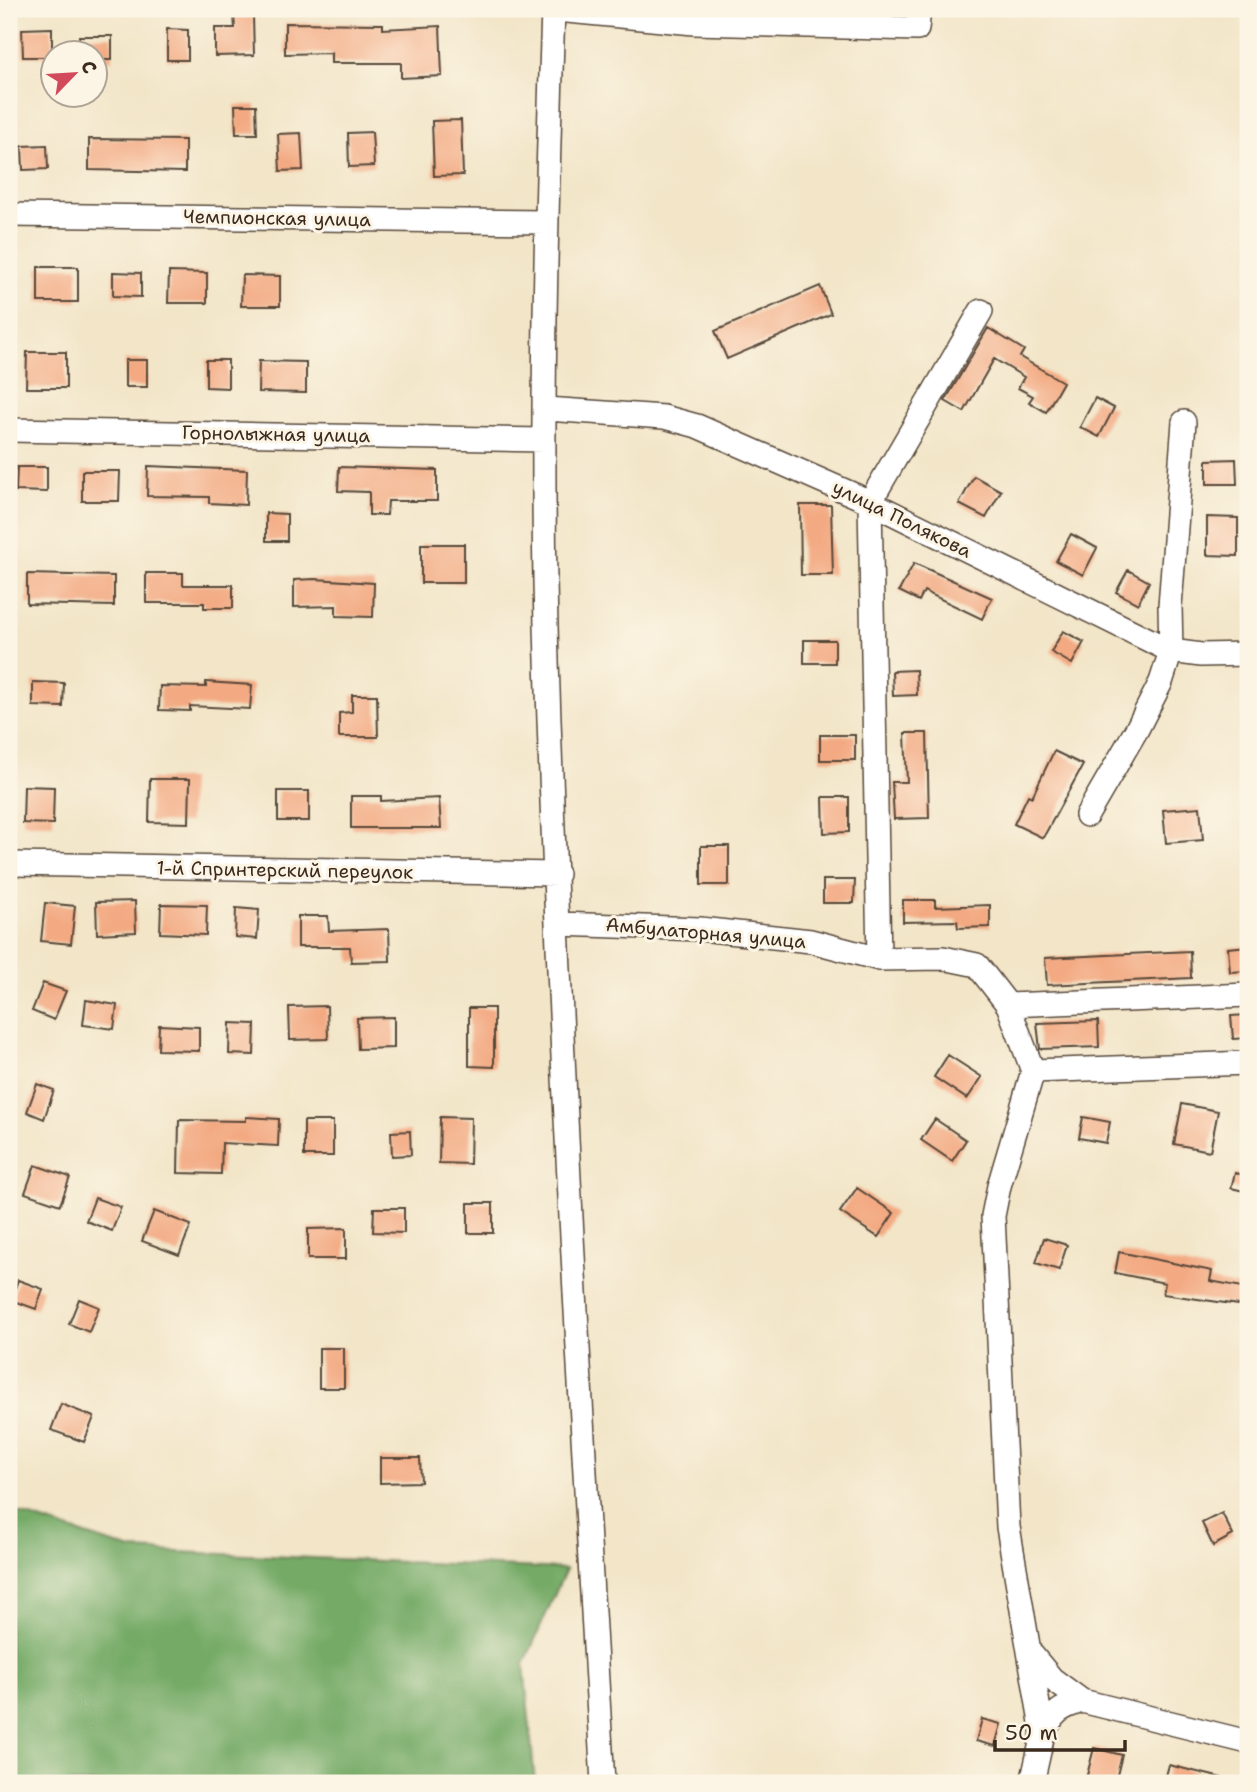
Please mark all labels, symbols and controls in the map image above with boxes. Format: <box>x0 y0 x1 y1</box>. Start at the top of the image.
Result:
north arrow <box>38 38 108 108</box>
text: С <box>75 56 103 78</box>
street label: Чемпионская улица <box>183 204 371 232</box>
street label: Горнолыжная улица <box>182 420 370 448</box>
street label: улица Полякова <box>828 475 976 564</box>
street label: 1-й Спринтерский переулок <box>156 855 414 885</box>
street label: Амбулаторная улица <box>605 912 807 954</box>
scale bar <box>995 1708 1124 1752</box>
text: 50 m <box>1005 1719 1058 1747</box>

